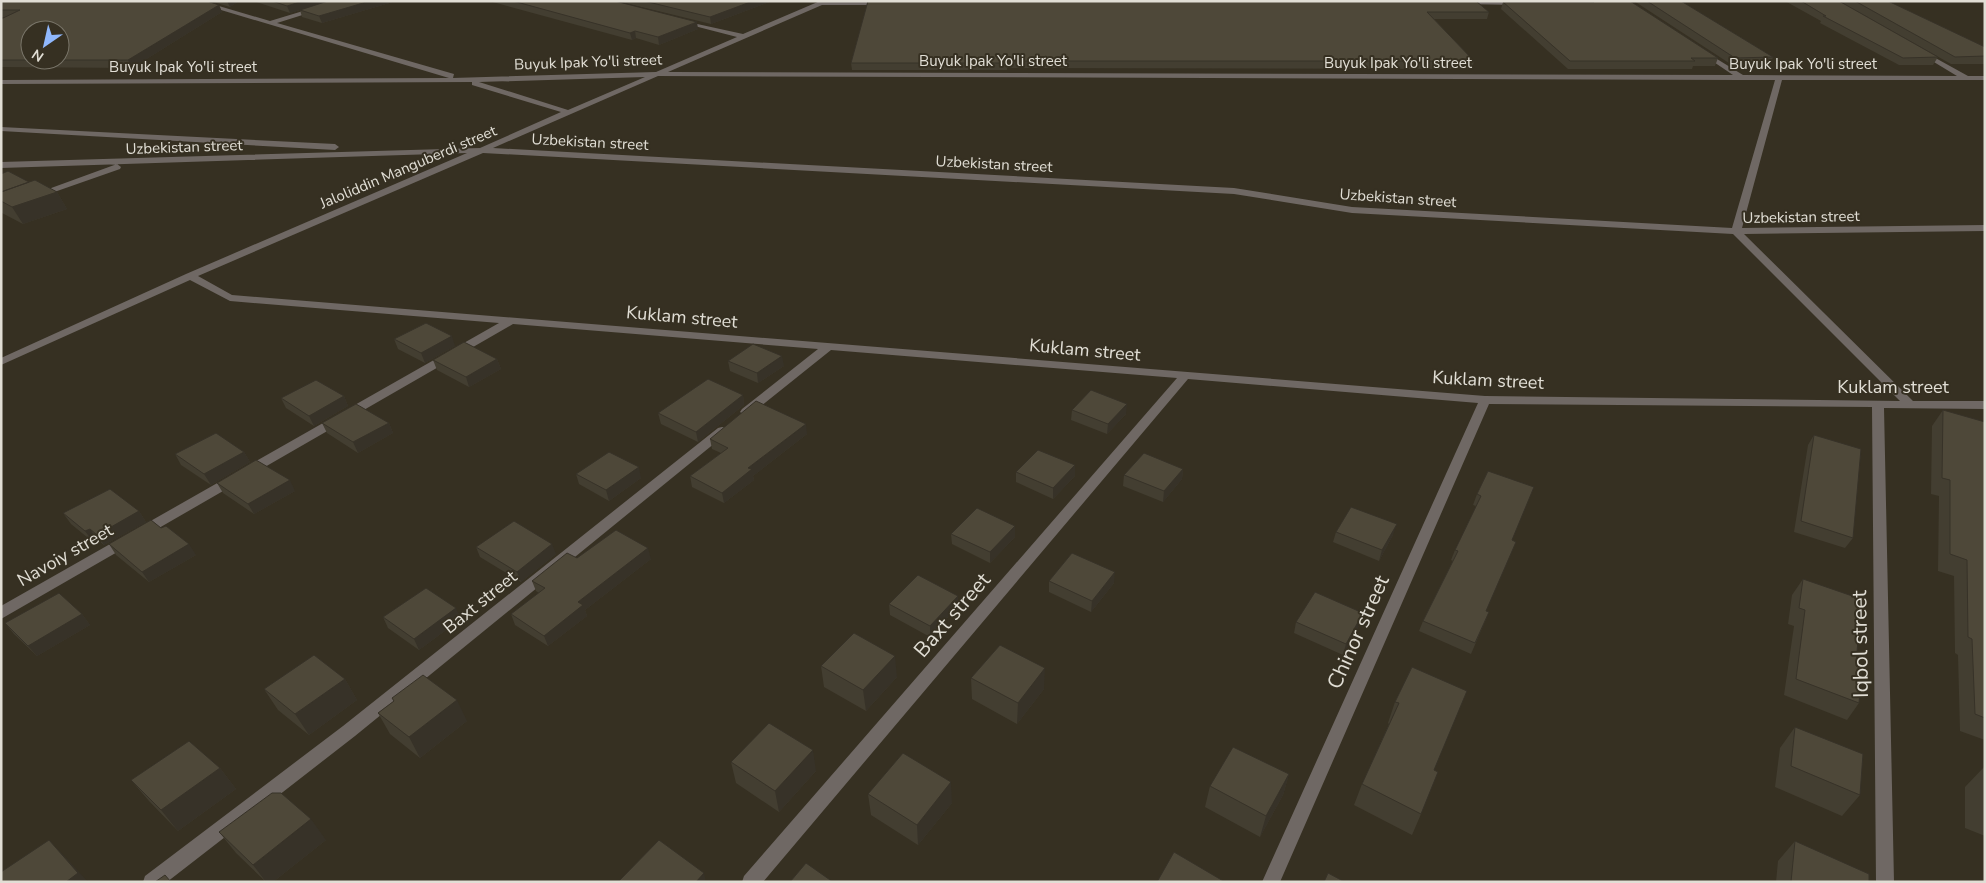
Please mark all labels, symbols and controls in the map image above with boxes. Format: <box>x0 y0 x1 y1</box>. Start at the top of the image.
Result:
north arrow <box>20 20 70 70</box>
text: N <box>28 45 48 66</box>
street label: Buyuk Ipak Yo'li street <box>514 49 663 75</box>
street label: Buyuk Ipak Yo'li street <box>919 51 1068 71</box>
street label: Buyuk Ipak Yo'li street <box>1324 53 1473 73</box>
street label: Buyuk Ipak Yo'li street <box>1729 54 1878 74</box>
street label: Buyuk Ipak Yo'li street <box>109 57 258 77</box>
street label: Jaloliddin Manguberdi street <box>316 120 500 214</box>
street label: Uzbekistan street <box>531 129 650 155</box>
street label: Uzbekistan street <box>125 135 244 159</box>
street label: Uzbekistan street <box>935 151 1054 177</box>
street label: Uzbekistan street <box>1339 184 1458 212</box>
street label: Uzbekistan street <box>1742 206 1860 228</box>
street label: Kuklam street <box>625 300 739 334</box>
street label: Kuklam street <box>1028 333 1142 367</box>
street label: Kuklam street <box>1432 365 1545 395</box>
street label: Kuklam street <box>1837 375 1950 399</box>
street label: Navoiy street <box>13 518 118 592</box>
street label: Baxt street <box>438 564 523 639</box>
street label: Baxt street <box>907 566 997 663</box>
street label: Chinor street <box>1320 570 1396 693</box>
street label: Iqbol street <box>1845 589 1875 698</box>

